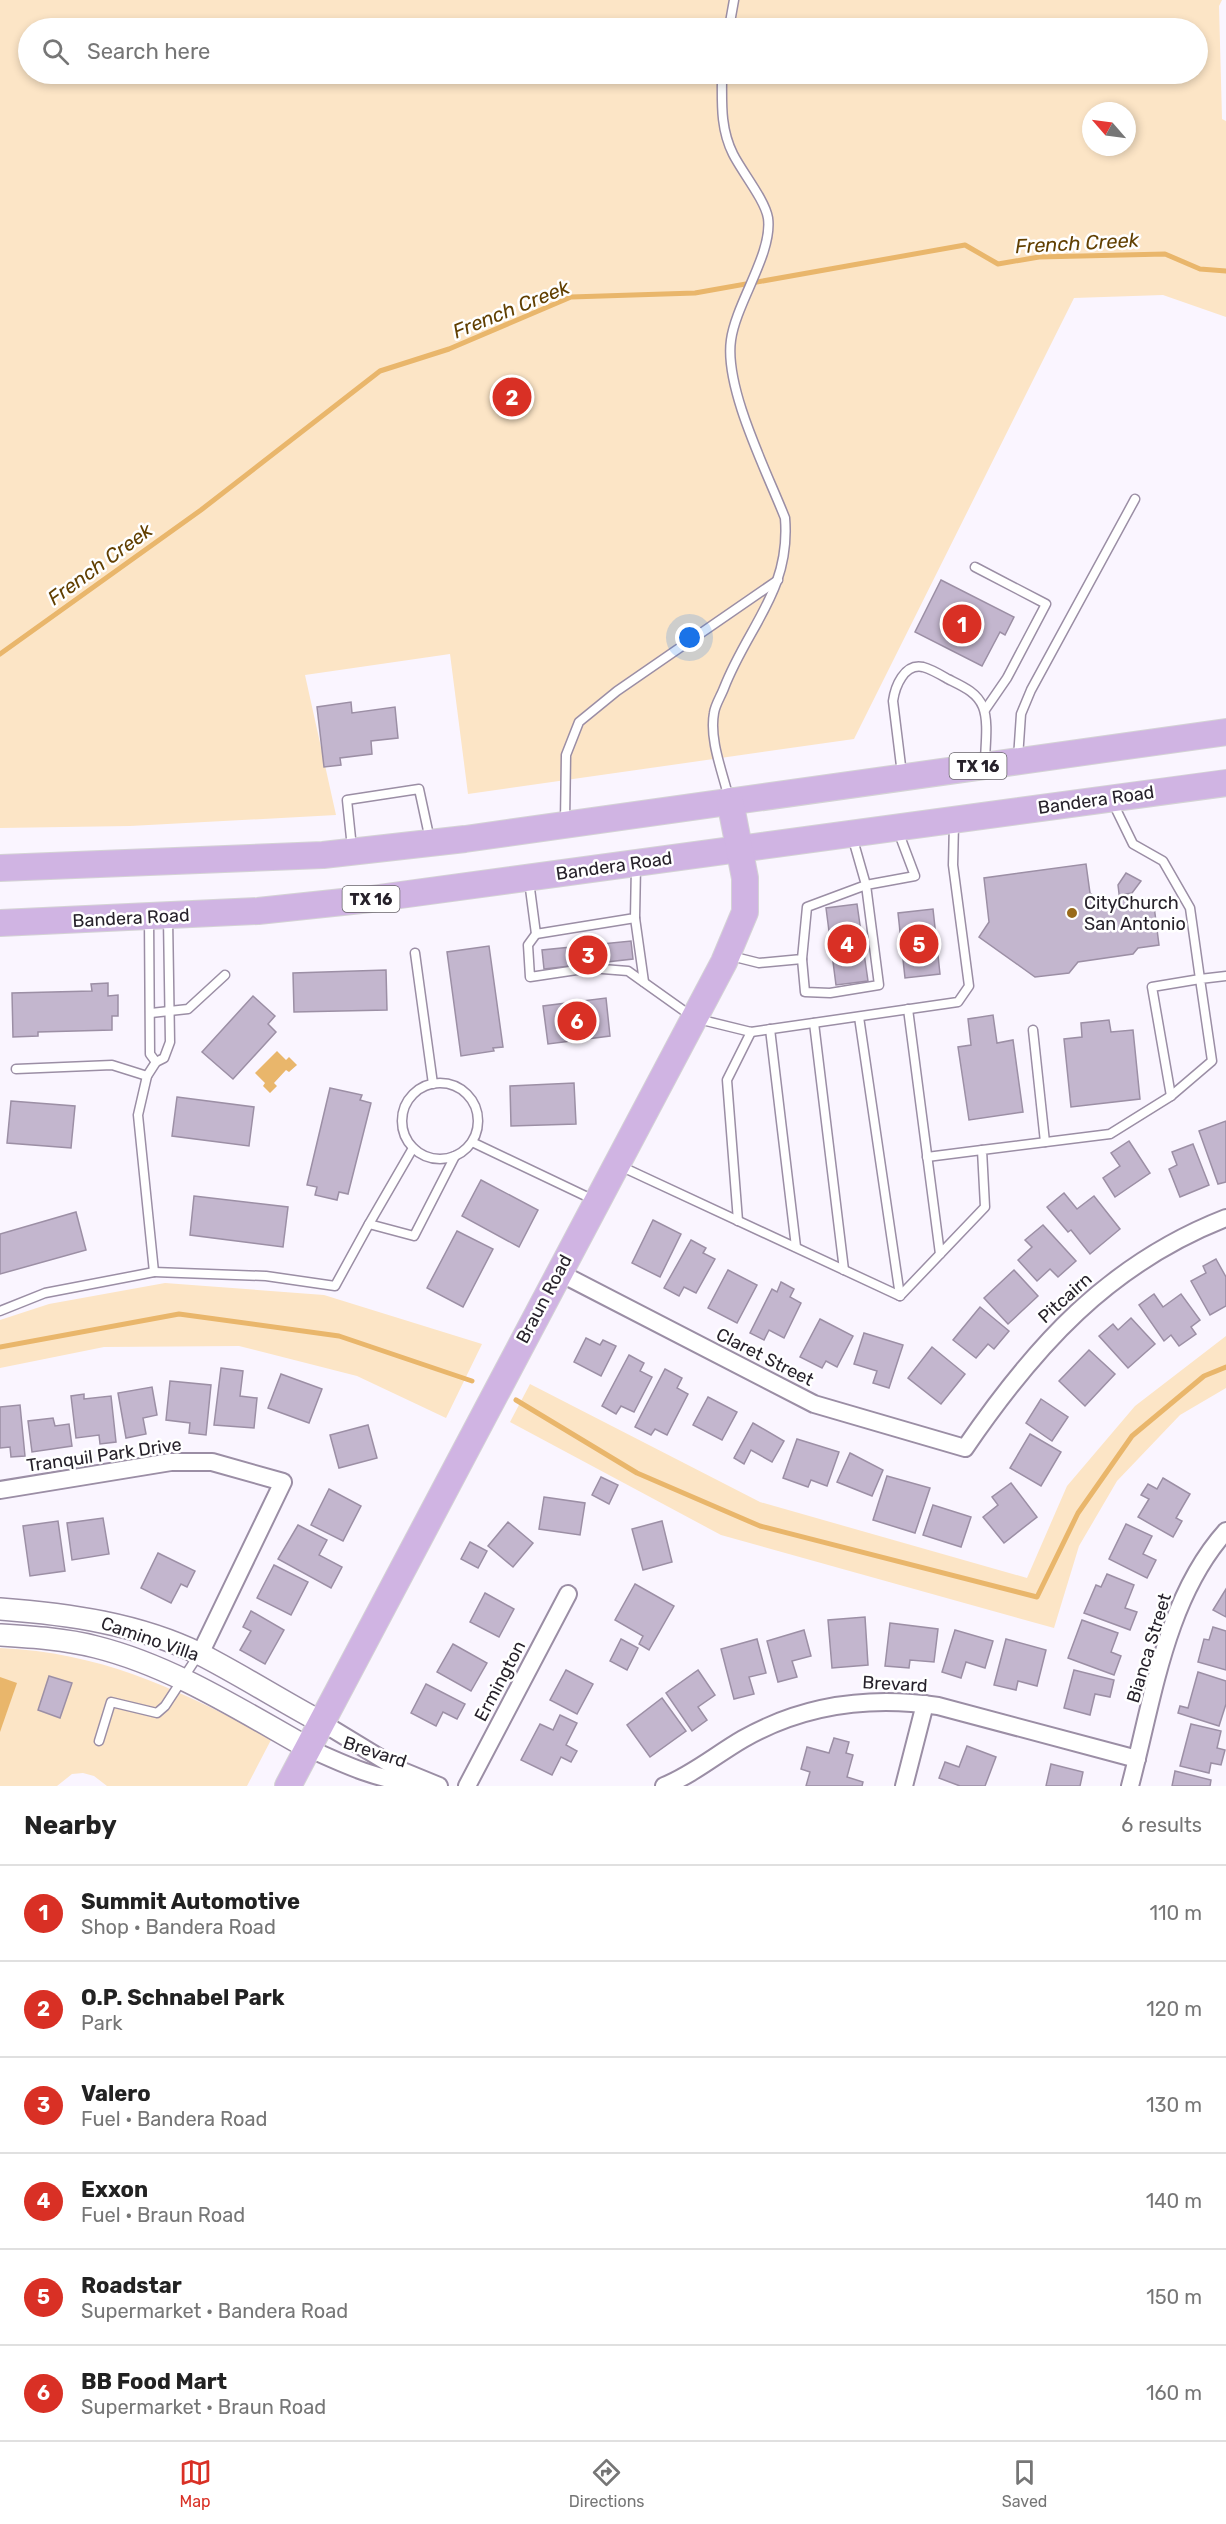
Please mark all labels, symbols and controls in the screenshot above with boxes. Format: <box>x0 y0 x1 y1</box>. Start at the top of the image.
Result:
search box <box>18 18 1208 84</box>
icon: search <box>39 35 72 68</box>
text: Search here <box>87 38 210 65</box>
north arrow <box>1082 102 1136 156</box>
water label: French Creek <box>1015 228 1140 258</box>
water label: French Creek <box>449 274 574 343</box>
pin: 2 <box>492 374 532 420</box>
water label: French Creek <box>43 517 158 610</box>
pin: 1 <box>942 602 982 646</box>
your location <box>675 623 704 652</box>
road number: TX 16 <box>950 753 1006 779</box>
street label: Bandera Road <box>1036 781 1156 819</box>
street label: Bandera Road <box>554 847 674 885</box>
road number: TX 16 <box>342 886 400 912</box>
place label: CityChurch San Antonio <box>1084 892 1186 935</box>
street label: Bandera Road <box>72 904 190 932</box>
marker: CityChurch San Antonio <box>1065 906 1079 920</box>
pin: 4 <box>828 922 866 966</box>
pin: 5 <box>900 922 938 966</box>
pin: 3 <box>568 932 608 978</box>
pin: 6 <box>558 998 596 1044</box>
street label: Braun Road <box>511 1251 577 1347</box>
street label: Pitcairn <box>1034 1268 1096 1328</box>
street label: Claret Street <box>713 1323 817 1391</box>
street label: Tranquil Park Drive <box>25 1433 183 1477</box>
street label: Bianca Street <box>1122 1590 1176 1706</box>
street label: Camino Villa <box>98 1612 202 1666</box>
street label: Ermington <box>470 1637 530 1725</box>
street label: Brevard <box>862 1671 928 1697</box>
street label: Brevard <box>341 1731 409 1773</box>
text: Nearby <box>24 1810 117 1841</box>
text: 6 results <box>1121 1813 1202 1837</box>
text: Summit Automotive <box>81 1888 300 1915</box>
text: 1 <box>39 1901 48 1925</box>
text: 110 m <box>1150 1901 1202 1925</box>
text: Shop · Bandera Road <box>81 1915 276 1939</box>
text: O.P. Schnabel Park <box>81 1984 285 2011</box>
text: 2 <box>37 1997 50 2021</box>
text: 120 m <box>1146 1997 1202 2021</box>
text: Park <box>81 2011 123 2035</box>
text: Valero <box>81 2080 151 2107</box>
text: 3 <box>37 2093 50 2117</box>
text: 130 m <box>1146 2093 1202 2117</box>
text: Fuel · Bandera Road <box>81 2107 267 2131</box>
text: Exxon <box>81 2176 148 2203</box>
text: 4 <box>37 2189 50 2213</box>
text: 140 m <box>1146 2189 1202 2213</box>
text: Fuel · Braun Road <box>81 2203 245 2227</box>
text: Roadstar <box>81 2272 182 2299</box>
text: 5 <box>37 2285 50 2309</box>
text: 150 m <box>1146 2285 1202 2309</box>
text: Supermarket · Bandera Road <box>81 2299 348 2323</box>
text: BB Food Mart <box>81 2368 227 2395</box>
text: 6 <box>37 2381 50 2405</box>
text: 160 m <box>1146 2381 1202 2405</box>
text: Supermarket · Braun Road <box>81 2395 326 2419</box>
tab: Map <box>179 2456 212 2511</box>
tab: Directions <box>569 2456 645 2511</box>
tab: Saved <box>1002 2456 1047 2511</box>

